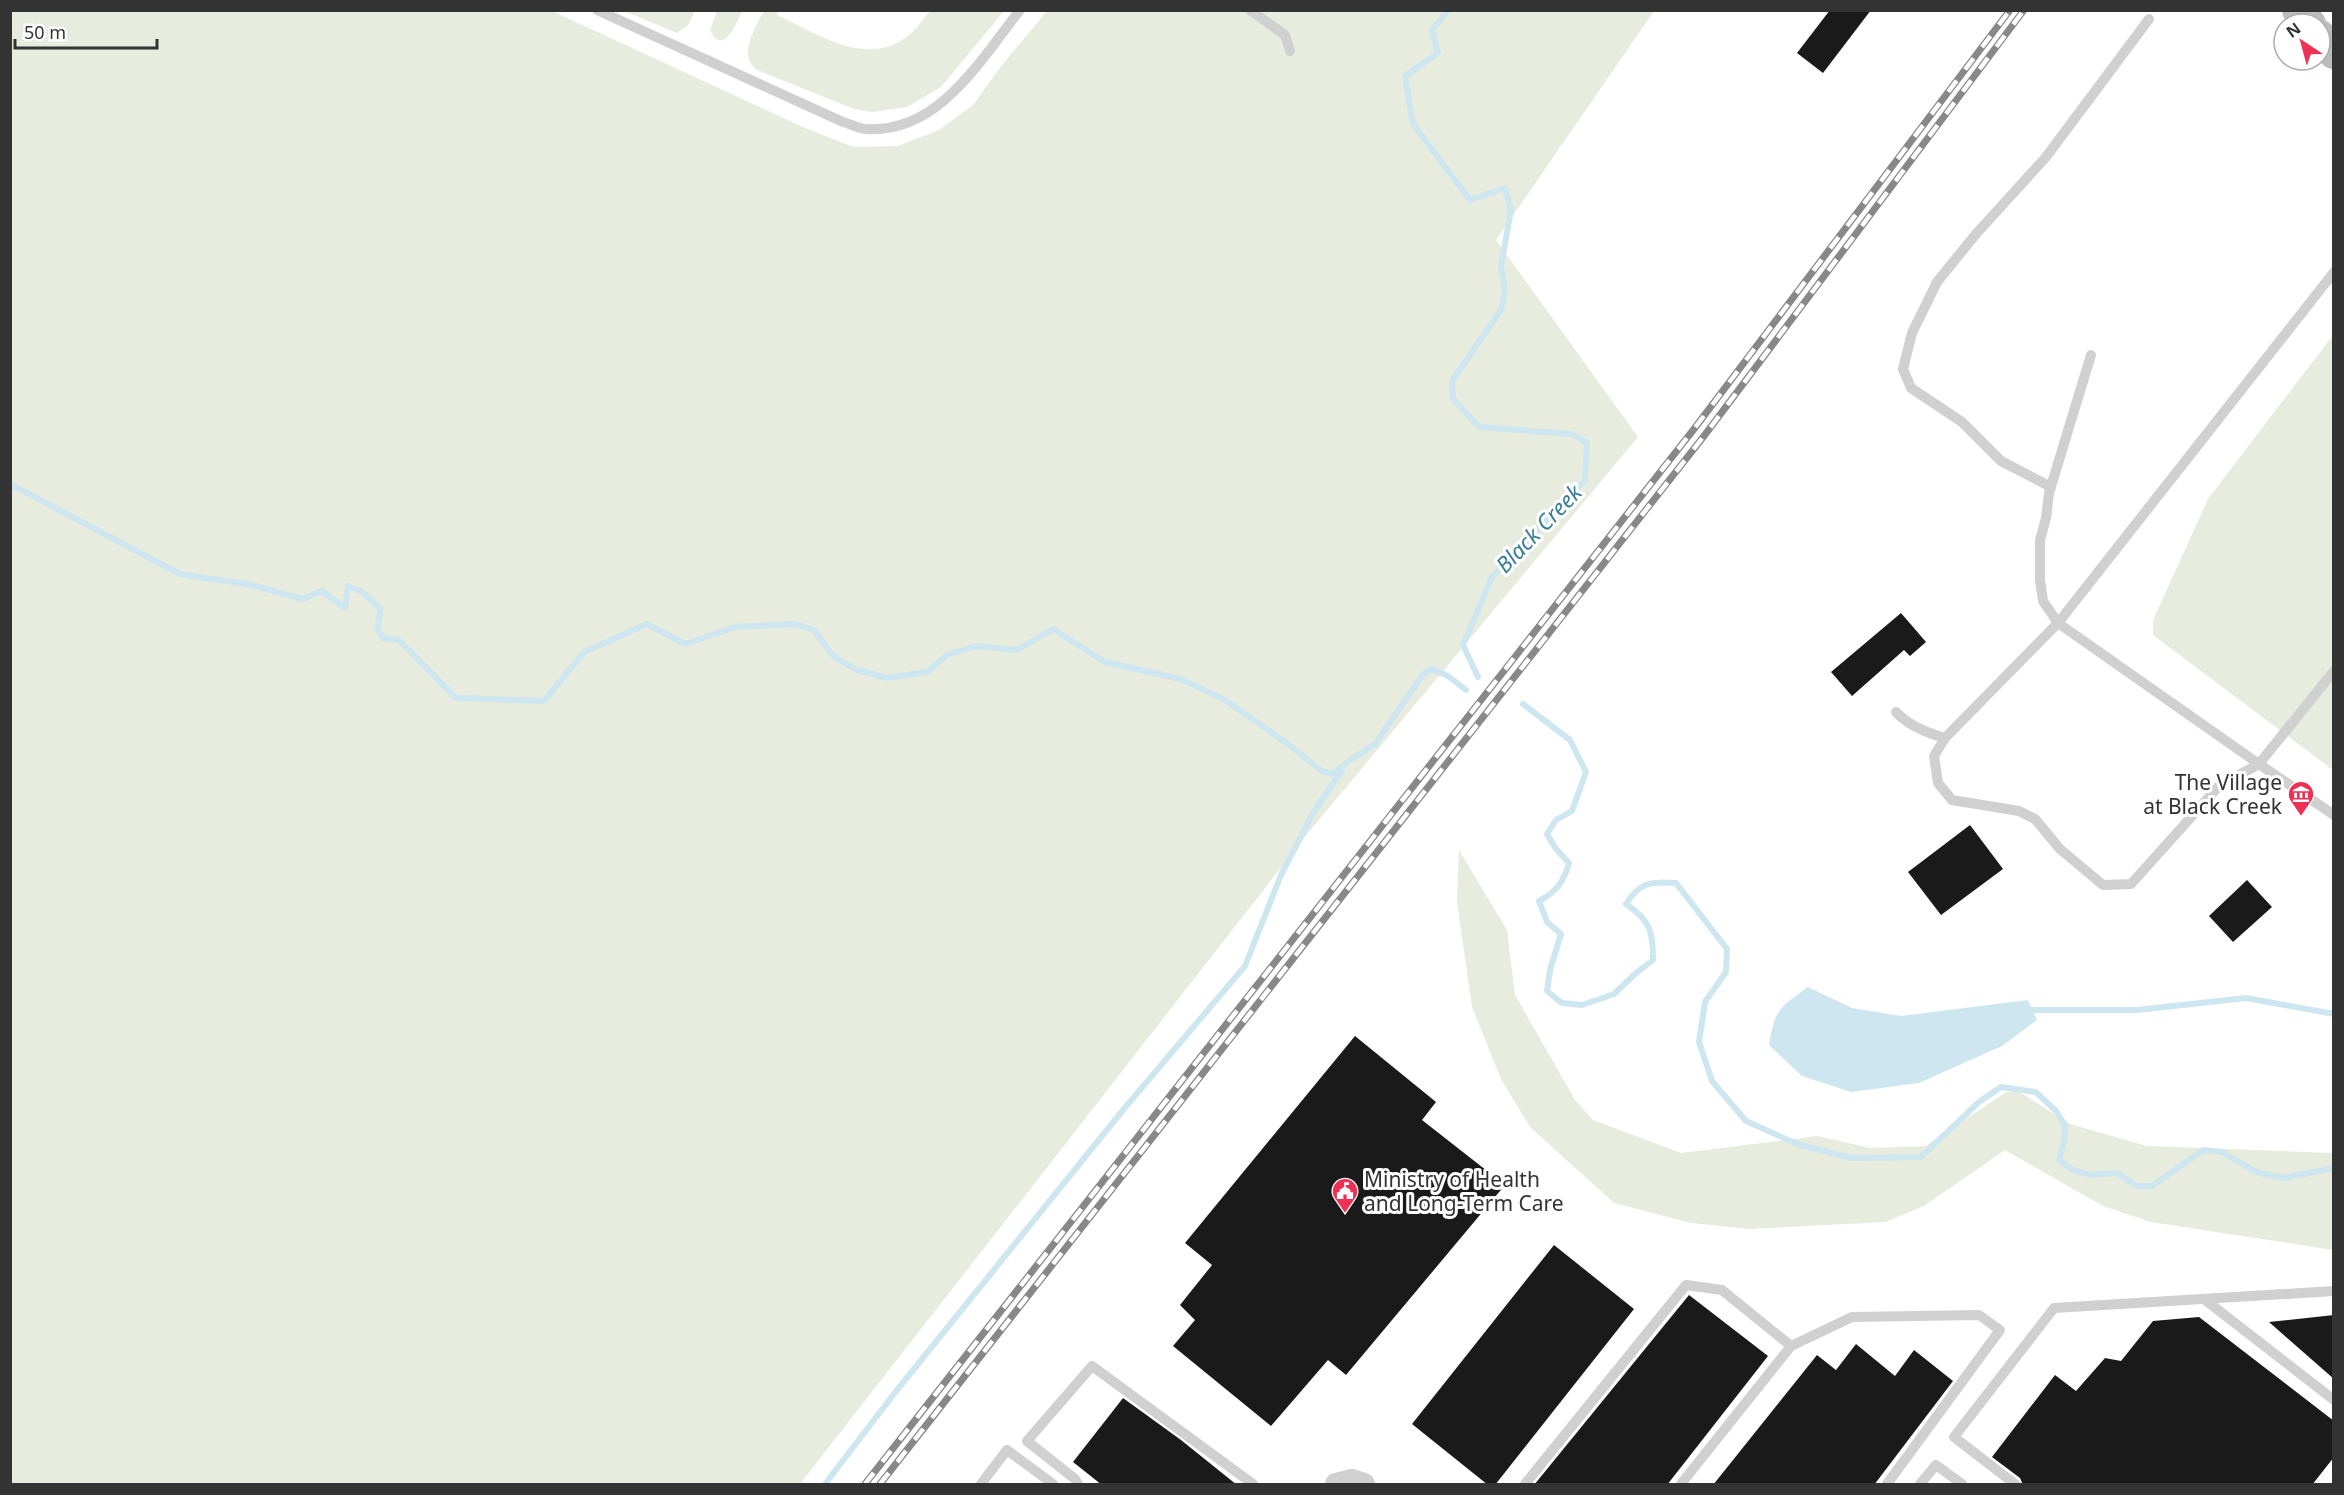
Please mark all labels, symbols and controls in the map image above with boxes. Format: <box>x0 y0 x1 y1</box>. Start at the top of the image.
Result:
scale bar <box>15 12 158 50</box>
north arrow <box>2272 12 2332 72</box>
text: N <box>2281 17 2305 43</box>
text: 50 m <box>24 20 66 44</box>
water label: Black Creek <box>1488 476 1588 579</box>
place label: The Village at Black Creek <box>2143 768 2283 820</box>
museum icon: The Village at Black Creek <box>2286 779 2316 817</box>
place label: Ministry of Health and Long-Term Care <box>1364 1165 1564 1217</box>
public building icon: Ministry of Health and Long-Term Care <box>1330 1176 1360 1214</box>

